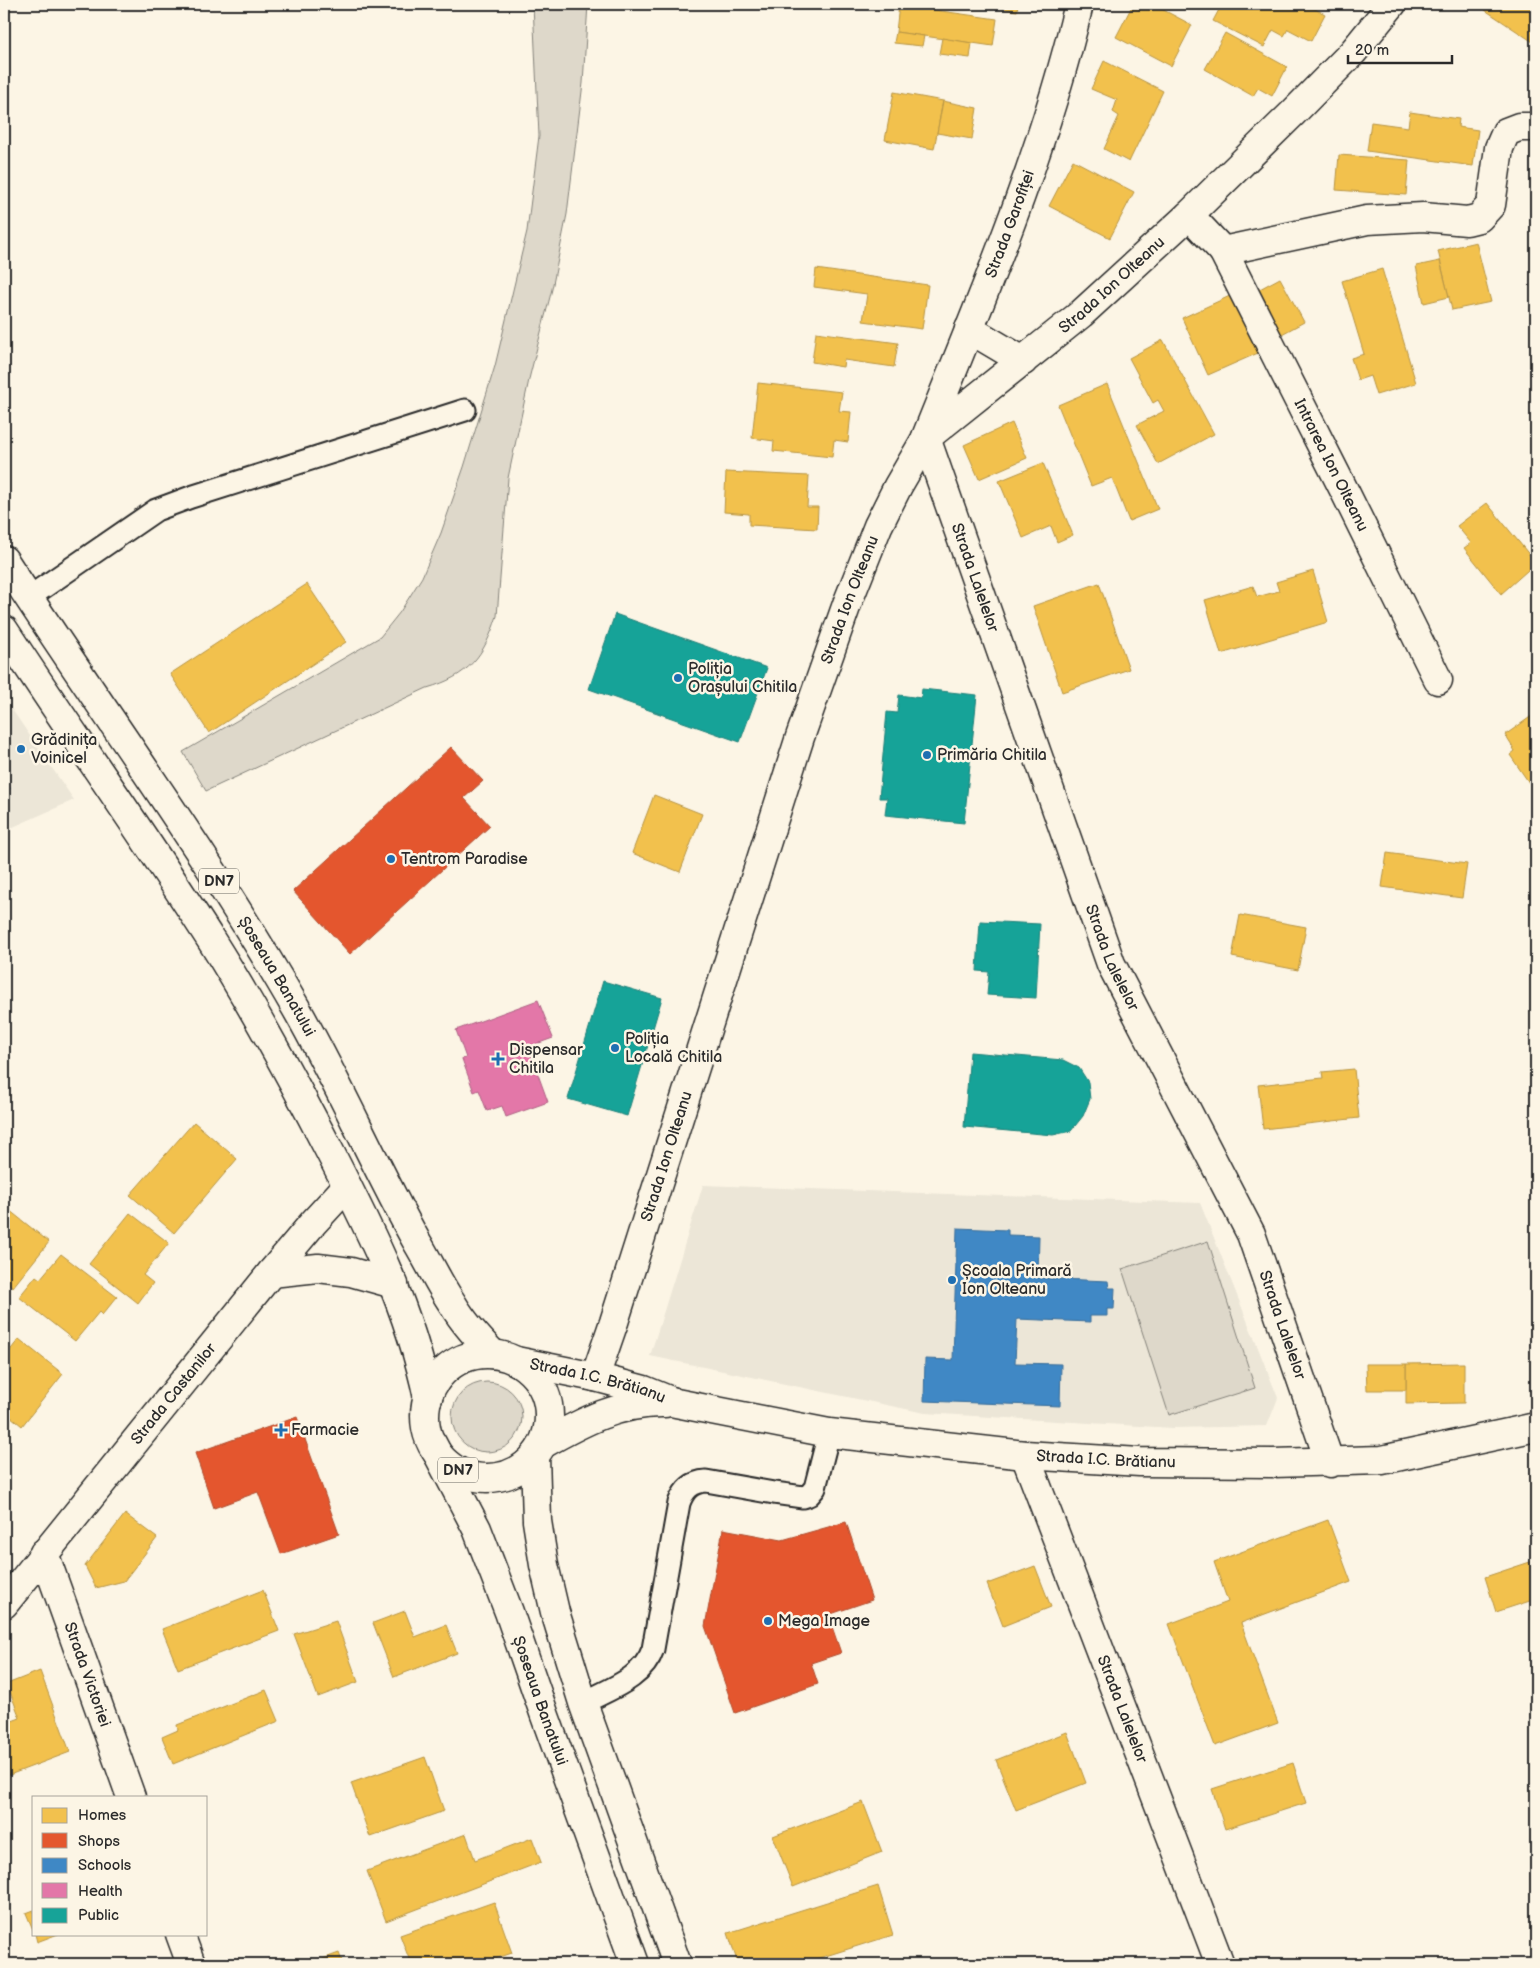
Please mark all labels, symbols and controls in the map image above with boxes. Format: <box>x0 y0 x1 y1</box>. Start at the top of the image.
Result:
scale bar <box>1348 32 1451 64</box>
text: 20 m <box>1355 41 1389 60</box>
street label: Strada Garofiței <box>981 168 1039 281</box>
street label: Strada Ion Olteanu <box>1055 233 1169 337</box>
street label: Intrarea Ion Olteanu <box>1290 396 1373 535</box>
street label: Strada Lalelelor <box>947 521 1003 635</box>
street label: Strada Ion Olteanu <box>817 533 883 667</box>
place label: Poliția Orașului Chitila <box>688 660 797 697</box>
marker: Poliția Orașului Chitila <box>672 672 684 684</box>
place label: Grădinița Voinicel <box>31 731 97 768</box>
marker: Grădinița Voinicel <box>15 743 27 755</box>
place label: Primăria Chitila <box>937 746 1047 765</box>
marker: Primăria Chitila <box>921 749 933 761</box>
place label: Tentrom Paradise <box>401 850 528 869</box>
marker: Tentrom Paradise <box>385 853 397 865</box>
road number: DN7 <box>199 868 239 894</box>
street label: Strada Lalelelor <box>1081 902 1143 1014</box>
street label: Șoseaua Banatului <box>234 913 319 1040</box>
place label: Poliția Locală Chitila <box>625 1030 722 1067</box>
place label: Dispensar Chitila <box>509 1041 583 1078</box>
marker: Poliția Locală Chitila <box>609 1042 621 1054</box>
marker: Dispensar Chitila <box>491 1052 505 1066</box>
street label: Strada Ion Olteanu <box>637 1089 696 1224</box>
place label: Școala Primară Ion Olteanu <box>962 1262 1072 1299</box>
street label: Strada Lalelelor <box>1255 1268 1310 1382</box>
marker: Școala Primară Ion Olteanu <box>946 1274 958 1286</box>
street label: Strada Castanilor <box>127 1339 220 1448</box>
street label: Strada I.C. Brătianu <box>528 1355 668 1407</box>
place label: Farmacie <box>291 1421 359 1440</box>
marker: Farmacie <box>275 1424 287 1436</box>
street label: Strada I.C. Brătianu <box>1036 1446 1176 1472</box>
road number: DN7 <box>438 1458 478 1482</box>
place label: Mega Image <box>778 1612 870 1631</box>
marker: Mega Image <box>762 1615 774 1627</box>
street label: Strada Victoriei <box>60 1620 115 1729</box>
street label: Șoseaua Banatului <box>509 1634 572 1768</box>
street label: Strada Lalelelor <box>1093 1652 1152 1766</box>
legend <box>32 1796 208 1936</box>
text: Homes <box>78 1806 127 1825</box>
text: Shops <box>78 1832 121 1851</box>
text: Schools <box>78 1856 132 1875</box>
text: Health <box>78 1882 123 1901</box>
text: Public <box>78 1906 119 1925</box>

